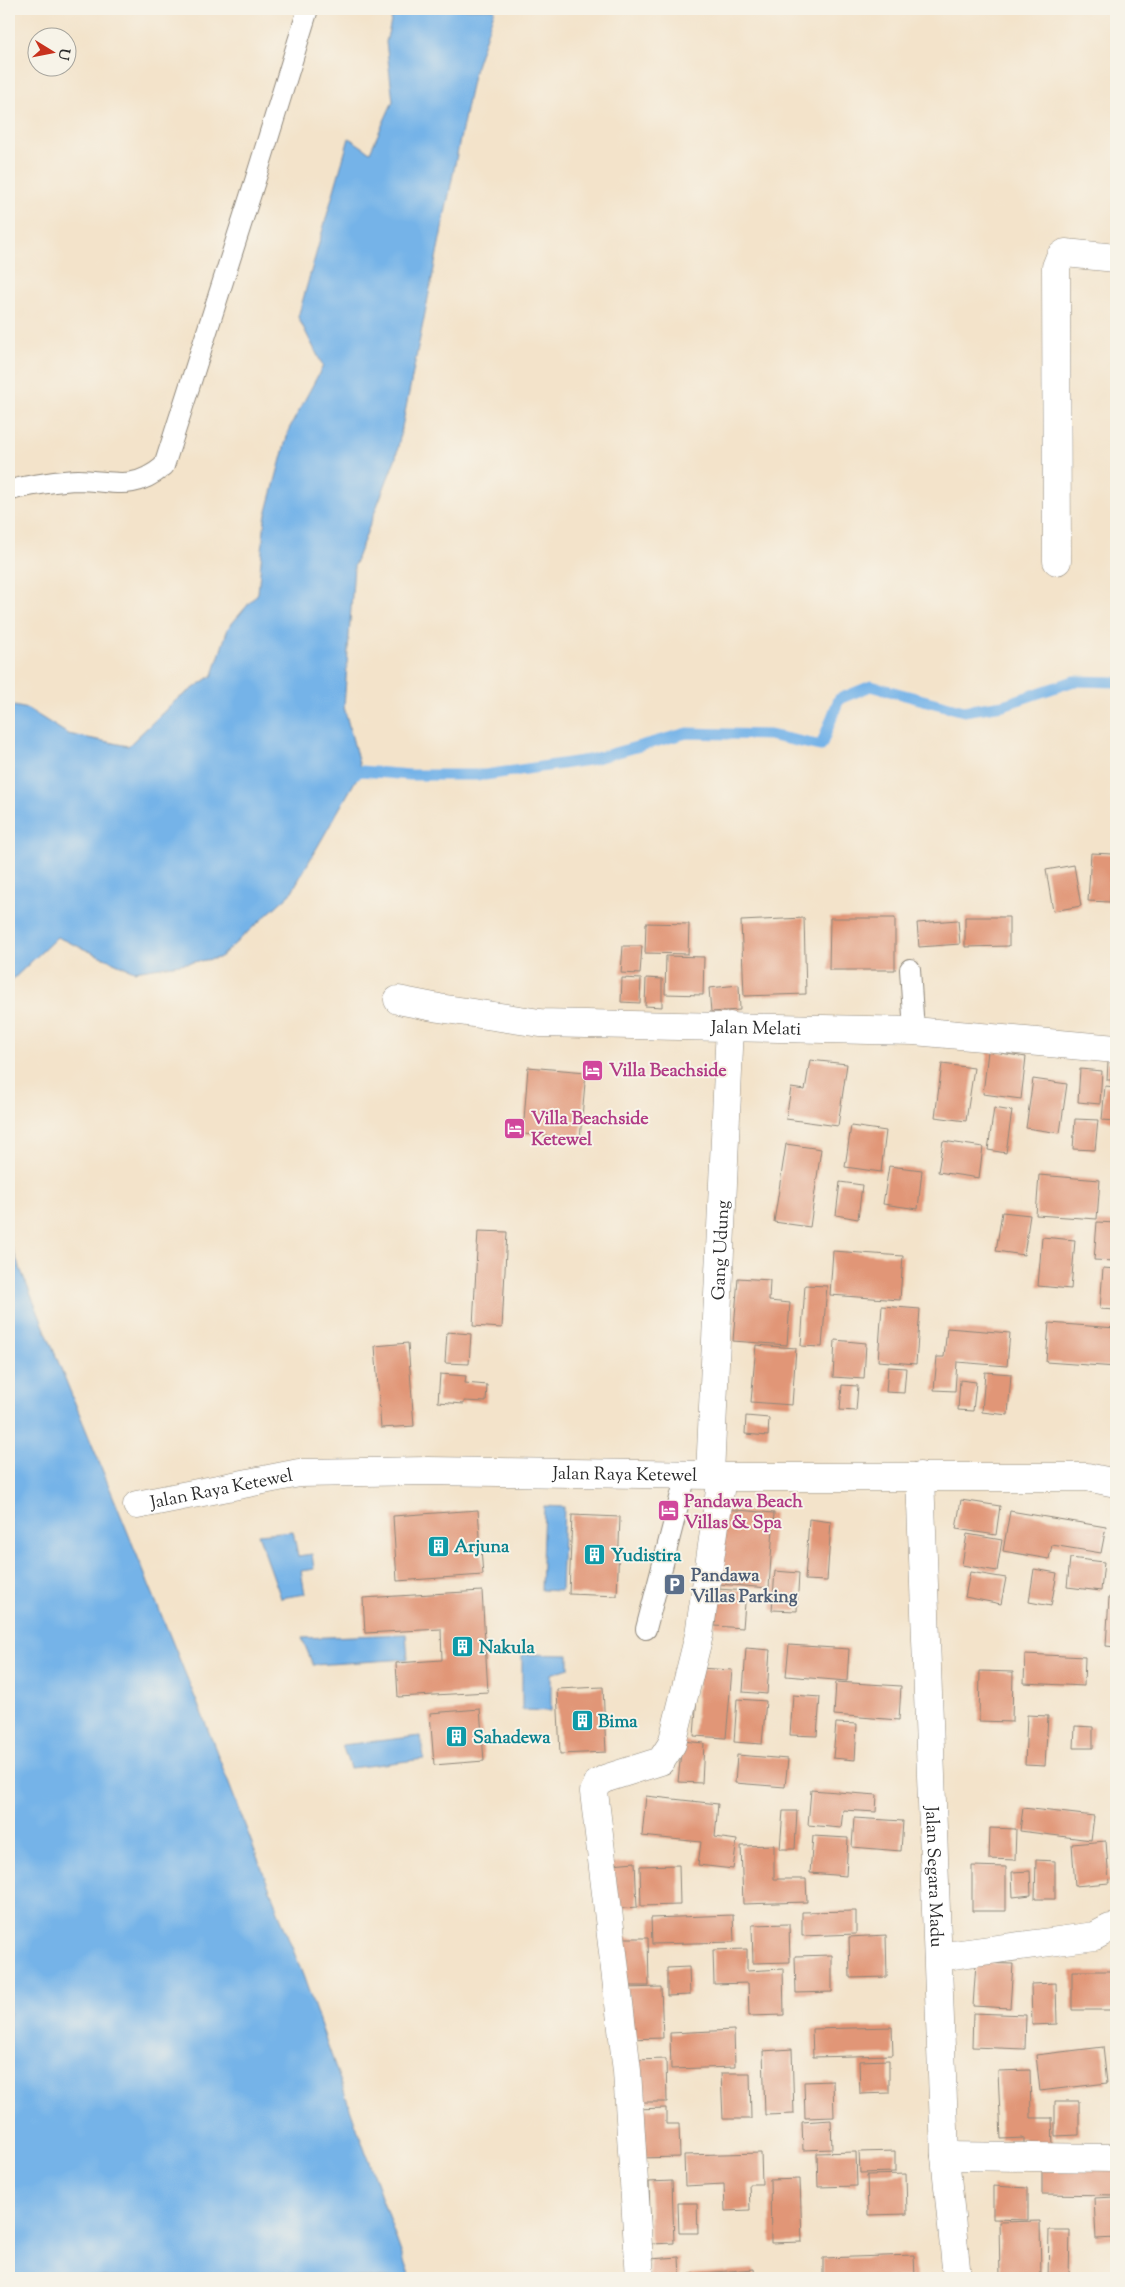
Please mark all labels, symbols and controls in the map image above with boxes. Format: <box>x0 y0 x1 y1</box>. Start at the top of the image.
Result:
north arrow <box>28 28 78 78</box>
text: U <box>52 47 74 62</box>
street label: Jalan Melati <box>710 1016 801 1044</box>
hotel icon: Villa Beachside <box>581 1058 605 1082</box>
place label: Villa Beachside <box>609 1059 727 1085</box>
place label: Villa Beachside Ketewel <box>531 1107 649 1154</box>
hotel icon: Villa Beachside Ketewel <box>503 1116 527 1140</box>
street label: Gang Udung <box>707 1199 737 1301</box>
street label: Jalan Raya Ketewel <box>551 1462 697 1490</box>
street label: Jalan Raya Ketewel <box>147 1464 295 1517</box>
place label: Pandawa Beach Villas & Spa <box>684 1490 803 1537</box>
hotel icon: Pandawa Beach Villas & Spa <box>656 1499 680 1523</box>
building icon: Arjuna <box>426 1534 450 1558</box>
place label: Arjuna <box>454 1535 510 1561</box>
building icon: Yudistira <box>583 1543 607 1567</box>
place label: Yudistira <box>611 1544 682 1570</box>
place label: Pandawa Villas Parking <box>691 1564 798 1611</box>
parking icon: Pandawa Villas Parking <box>663 1573 687 1597</box>
building icon: Nakula <box>451 1635 475 1659</box>
place label: Nakula <box>479 1636 535 1662</box>
building icon: Bima <box>570 1709 594 1733</box>
place label: Bima <box>598 1710 638 1736</box>
building icon: Sahadewa <box>445 1725 469 1749</box>
place label: Sahadewa <box>473 1726 551 1752</box>
street label: Jalan Segara Madu <box>917 1805 948 1948</box>

